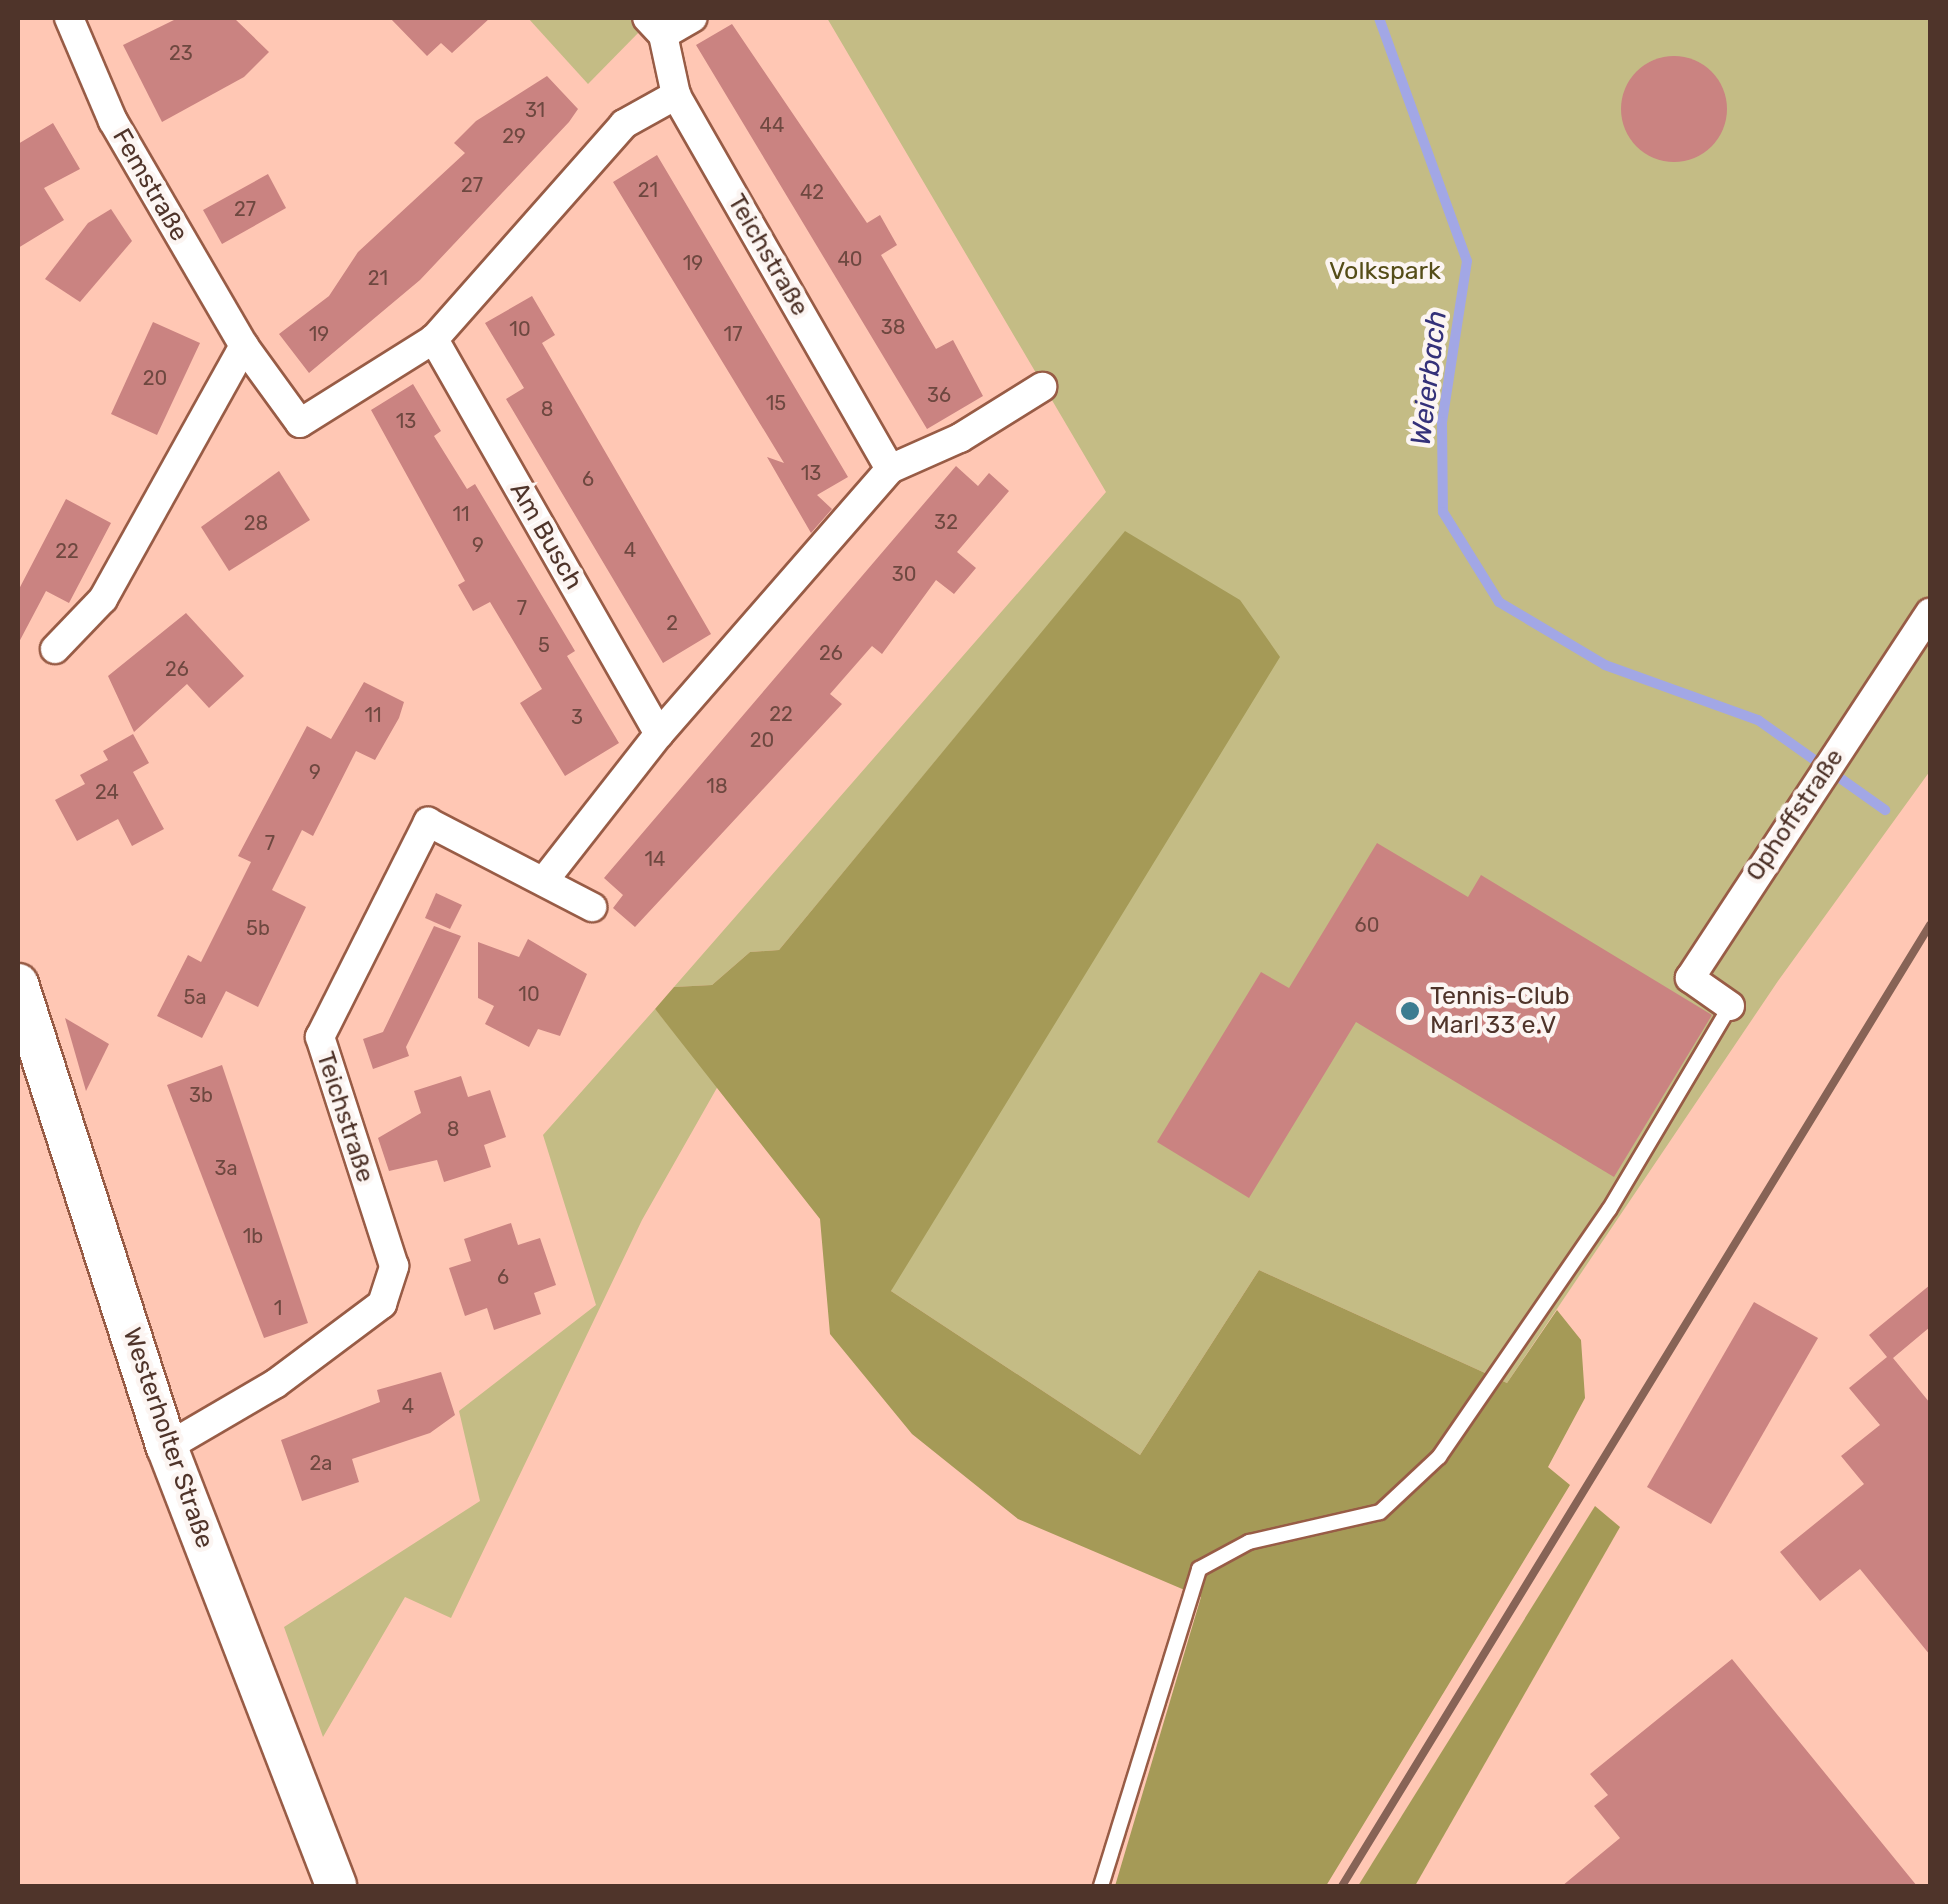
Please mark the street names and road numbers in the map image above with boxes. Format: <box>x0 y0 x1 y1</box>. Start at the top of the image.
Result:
street label: Femstraße <box>106 123 194 247</box>
street label: Teichstraße <box>721 189 815 321</box>
street label: Am Busch <box>503 477 589 595</box>
street label: Ophoffstraße <box>1740 743 1850 887</box>
street label: Teichstraße <box>310 1048 380 1186</box>
street label: Westerholter Straße <box>116 1324 220 1552</box>

